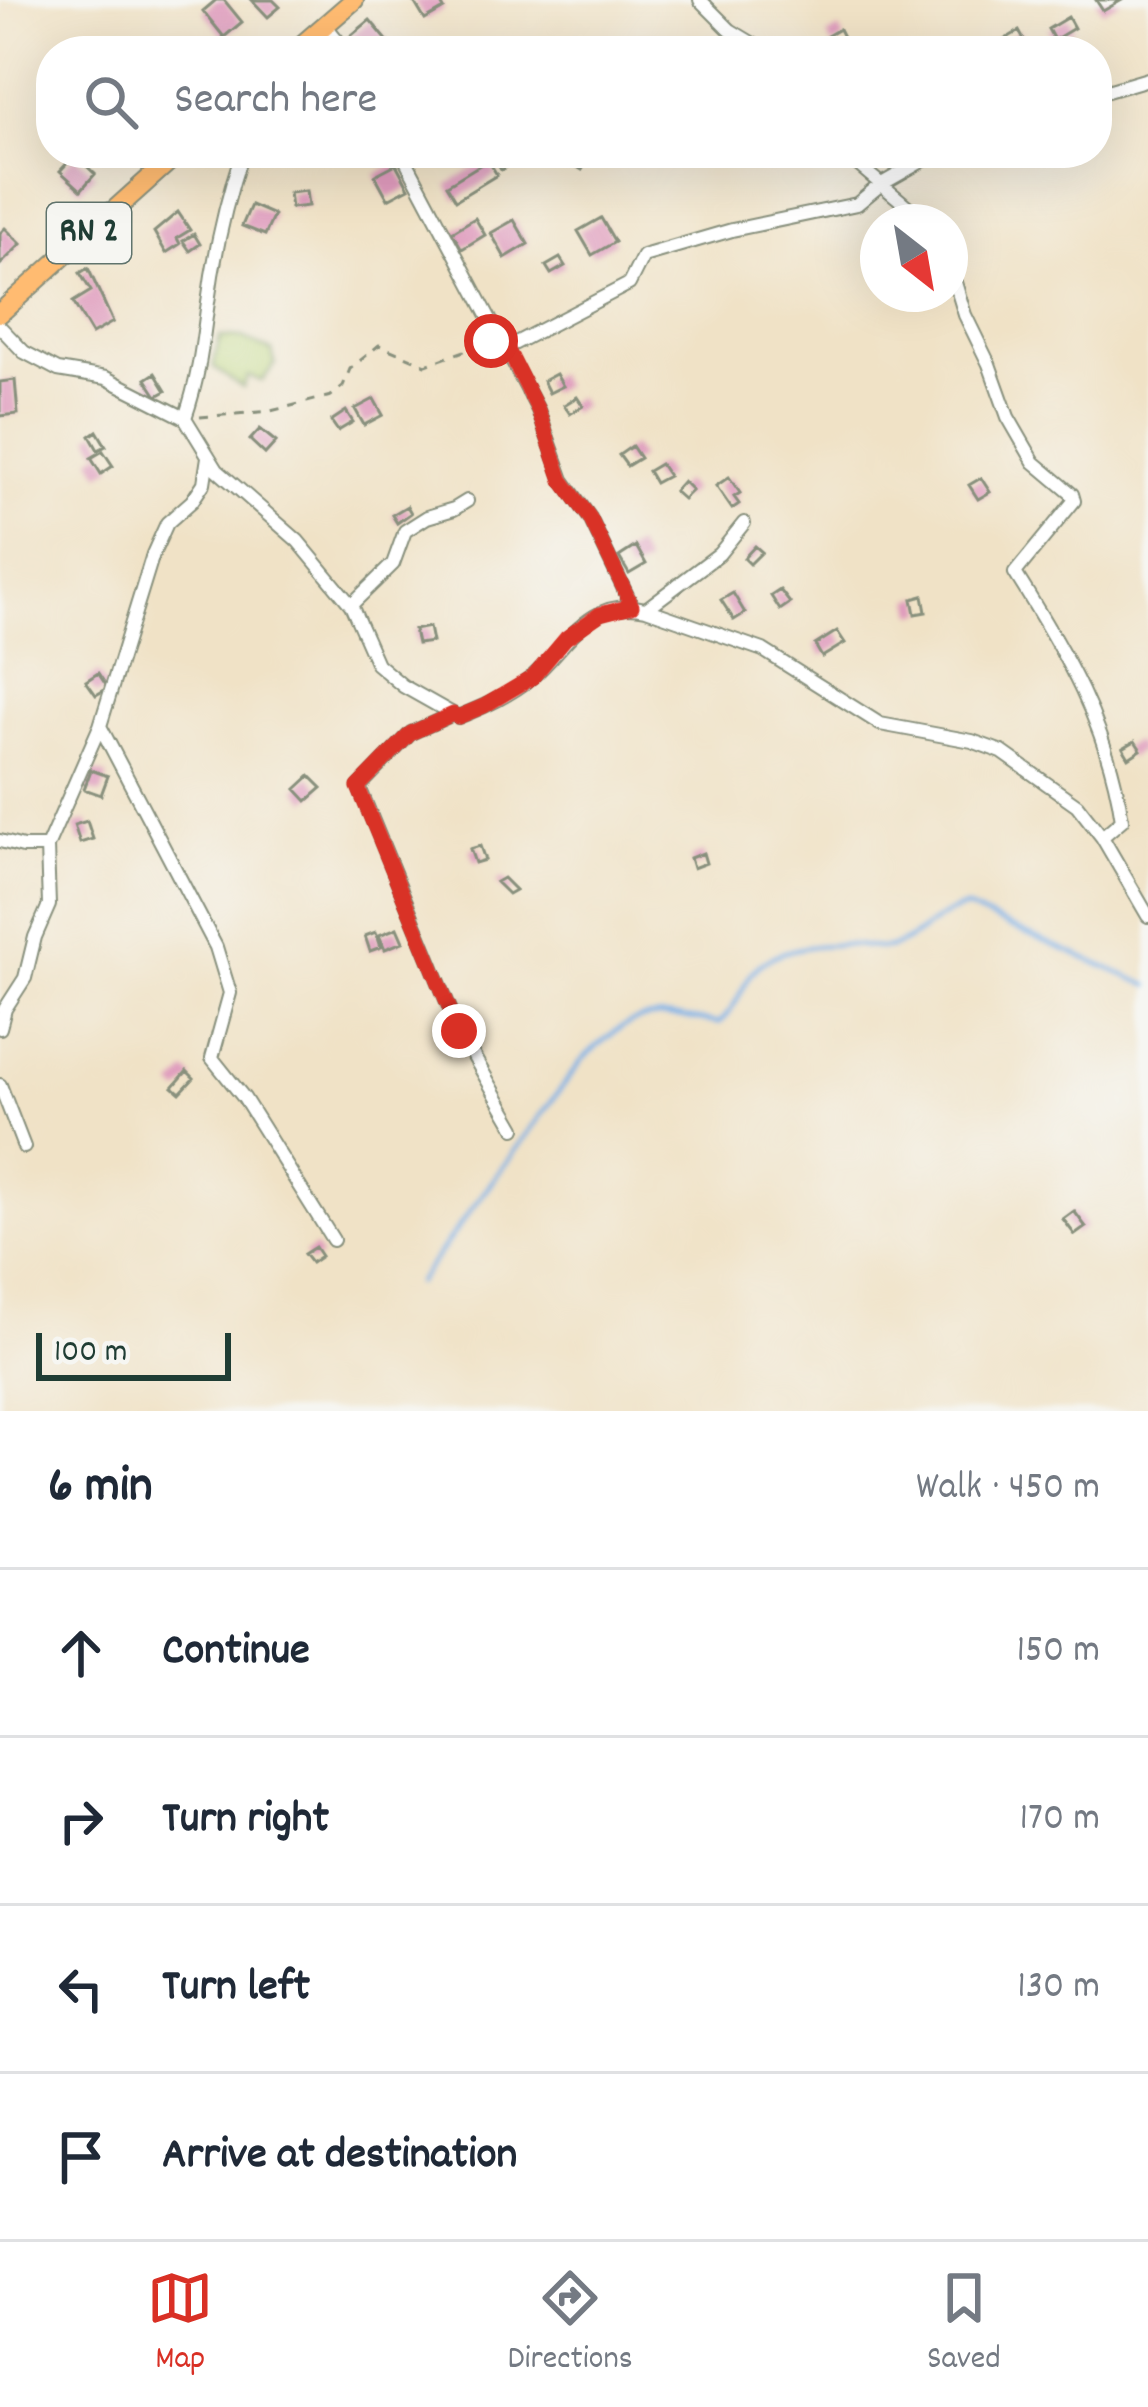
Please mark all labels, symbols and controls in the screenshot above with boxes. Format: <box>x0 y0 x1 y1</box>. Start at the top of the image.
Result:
search box <box>36 36 1112 168</box>
icon: search <box>78 69 144 135</box>
text: Search here <box>174 70 377 134</box>
road number: RN 2 <box>47 203 131 263</box>
north arrow <box>860 204 968 312</box>
route start <box>464 314 518 368</box>
route end <box>432 1004 486 1058</box>
scale bar <box>36 1327 231 1380</box>
text: 100 m <box>54 1330 127 1377</box>
text: 6 min <box>48 1453 153 1525</box>
text: Walk · 450 m <box>916 1462 1100 1517</box>
icon: ahead <box>48 1620 114 1686</box>
text: Continue <box>162 1621 310 1685</box>
text: 150 m <box>1016 1625 1100 1680</box>
icon: right <box>48 1788 114 1854</box>
text: Turn right <box>162 1789 329 1853</box>
text: 170 m <box>1020 1793 1100 1848</box>
icon: left <box>48 1956 114 2022</box>
text: Turn left <box>162 1957 310 2021</box>
text: 130 m <box>1017 1961 1100 2016</box>
icon: arrive <box>48 2124 114 2190</box>
text: Arrive at destination <box>162 2125 517 2189</box>
tab: Map <box>147 2265 213 2384</box>
tab: Directions <box>508 2265 633 2384</box>
tab: Saved <box>927 2265 1001 2384</box>

